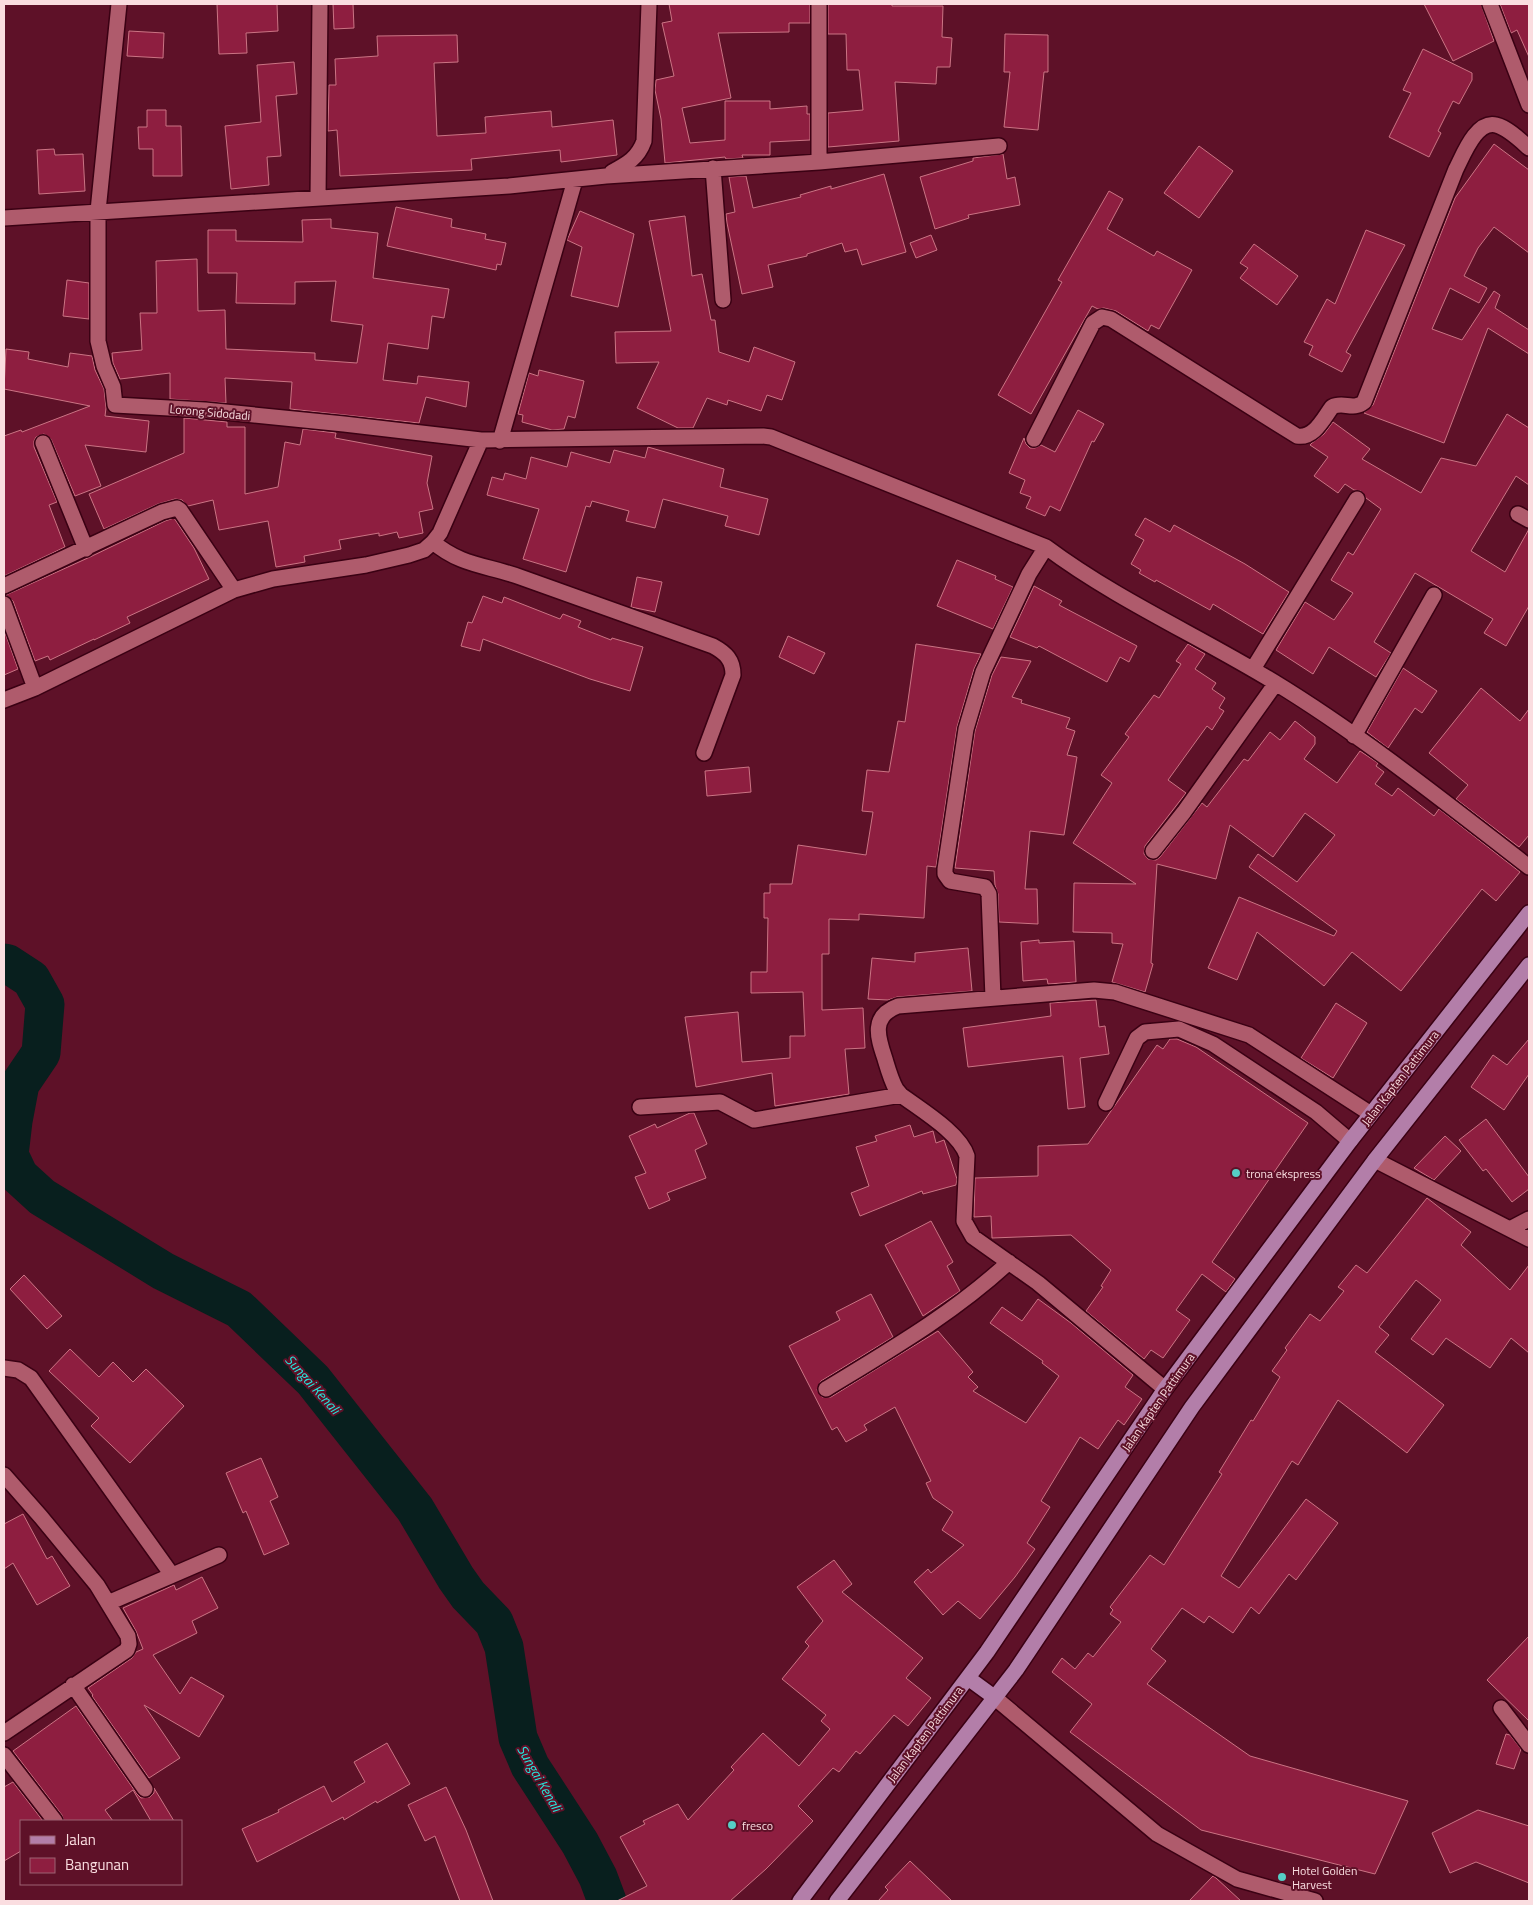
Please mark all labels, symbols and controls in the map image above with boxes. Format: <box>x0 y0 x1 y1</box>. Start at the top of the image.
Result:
street label: Lorong Sidodadi <box>169 399 251 425</box>
street label: Jalan Kapten Pattimura <box>1357 1026 1443 1130</box>
place label: trona ekspress <box>1246 1164 1321 1183</box>
marker: trona ekspress <box>1230 1167 1242 1179</box>
street label: Jalan Kapten Pattimura <box>1117 1349 1199 1455</box>
water label: Sungai Kenali <box>281 1350 347 1420</box>
street label: Jalan Kapten Pattimura <box>882 1682 968 1786</box>
water label: Sungai Kenali <box>512 1741 569 1817</box>
place label: fresco <box>742 1816 773 1835</box>
marker: fresco <box>726 1819 738 1831</box>
legend <box>20 1820 182 1885</box>
text: Jalan <box>65 1828 96 1851</box>
text: Bangunan <box>65 1853 129 1876</box>
place label: Hotel Golden Harvest <box>1292 1861 1357 1894</box>
marker: Hotel Golden Harvest <box>1276 1871 1288 1883</box>

